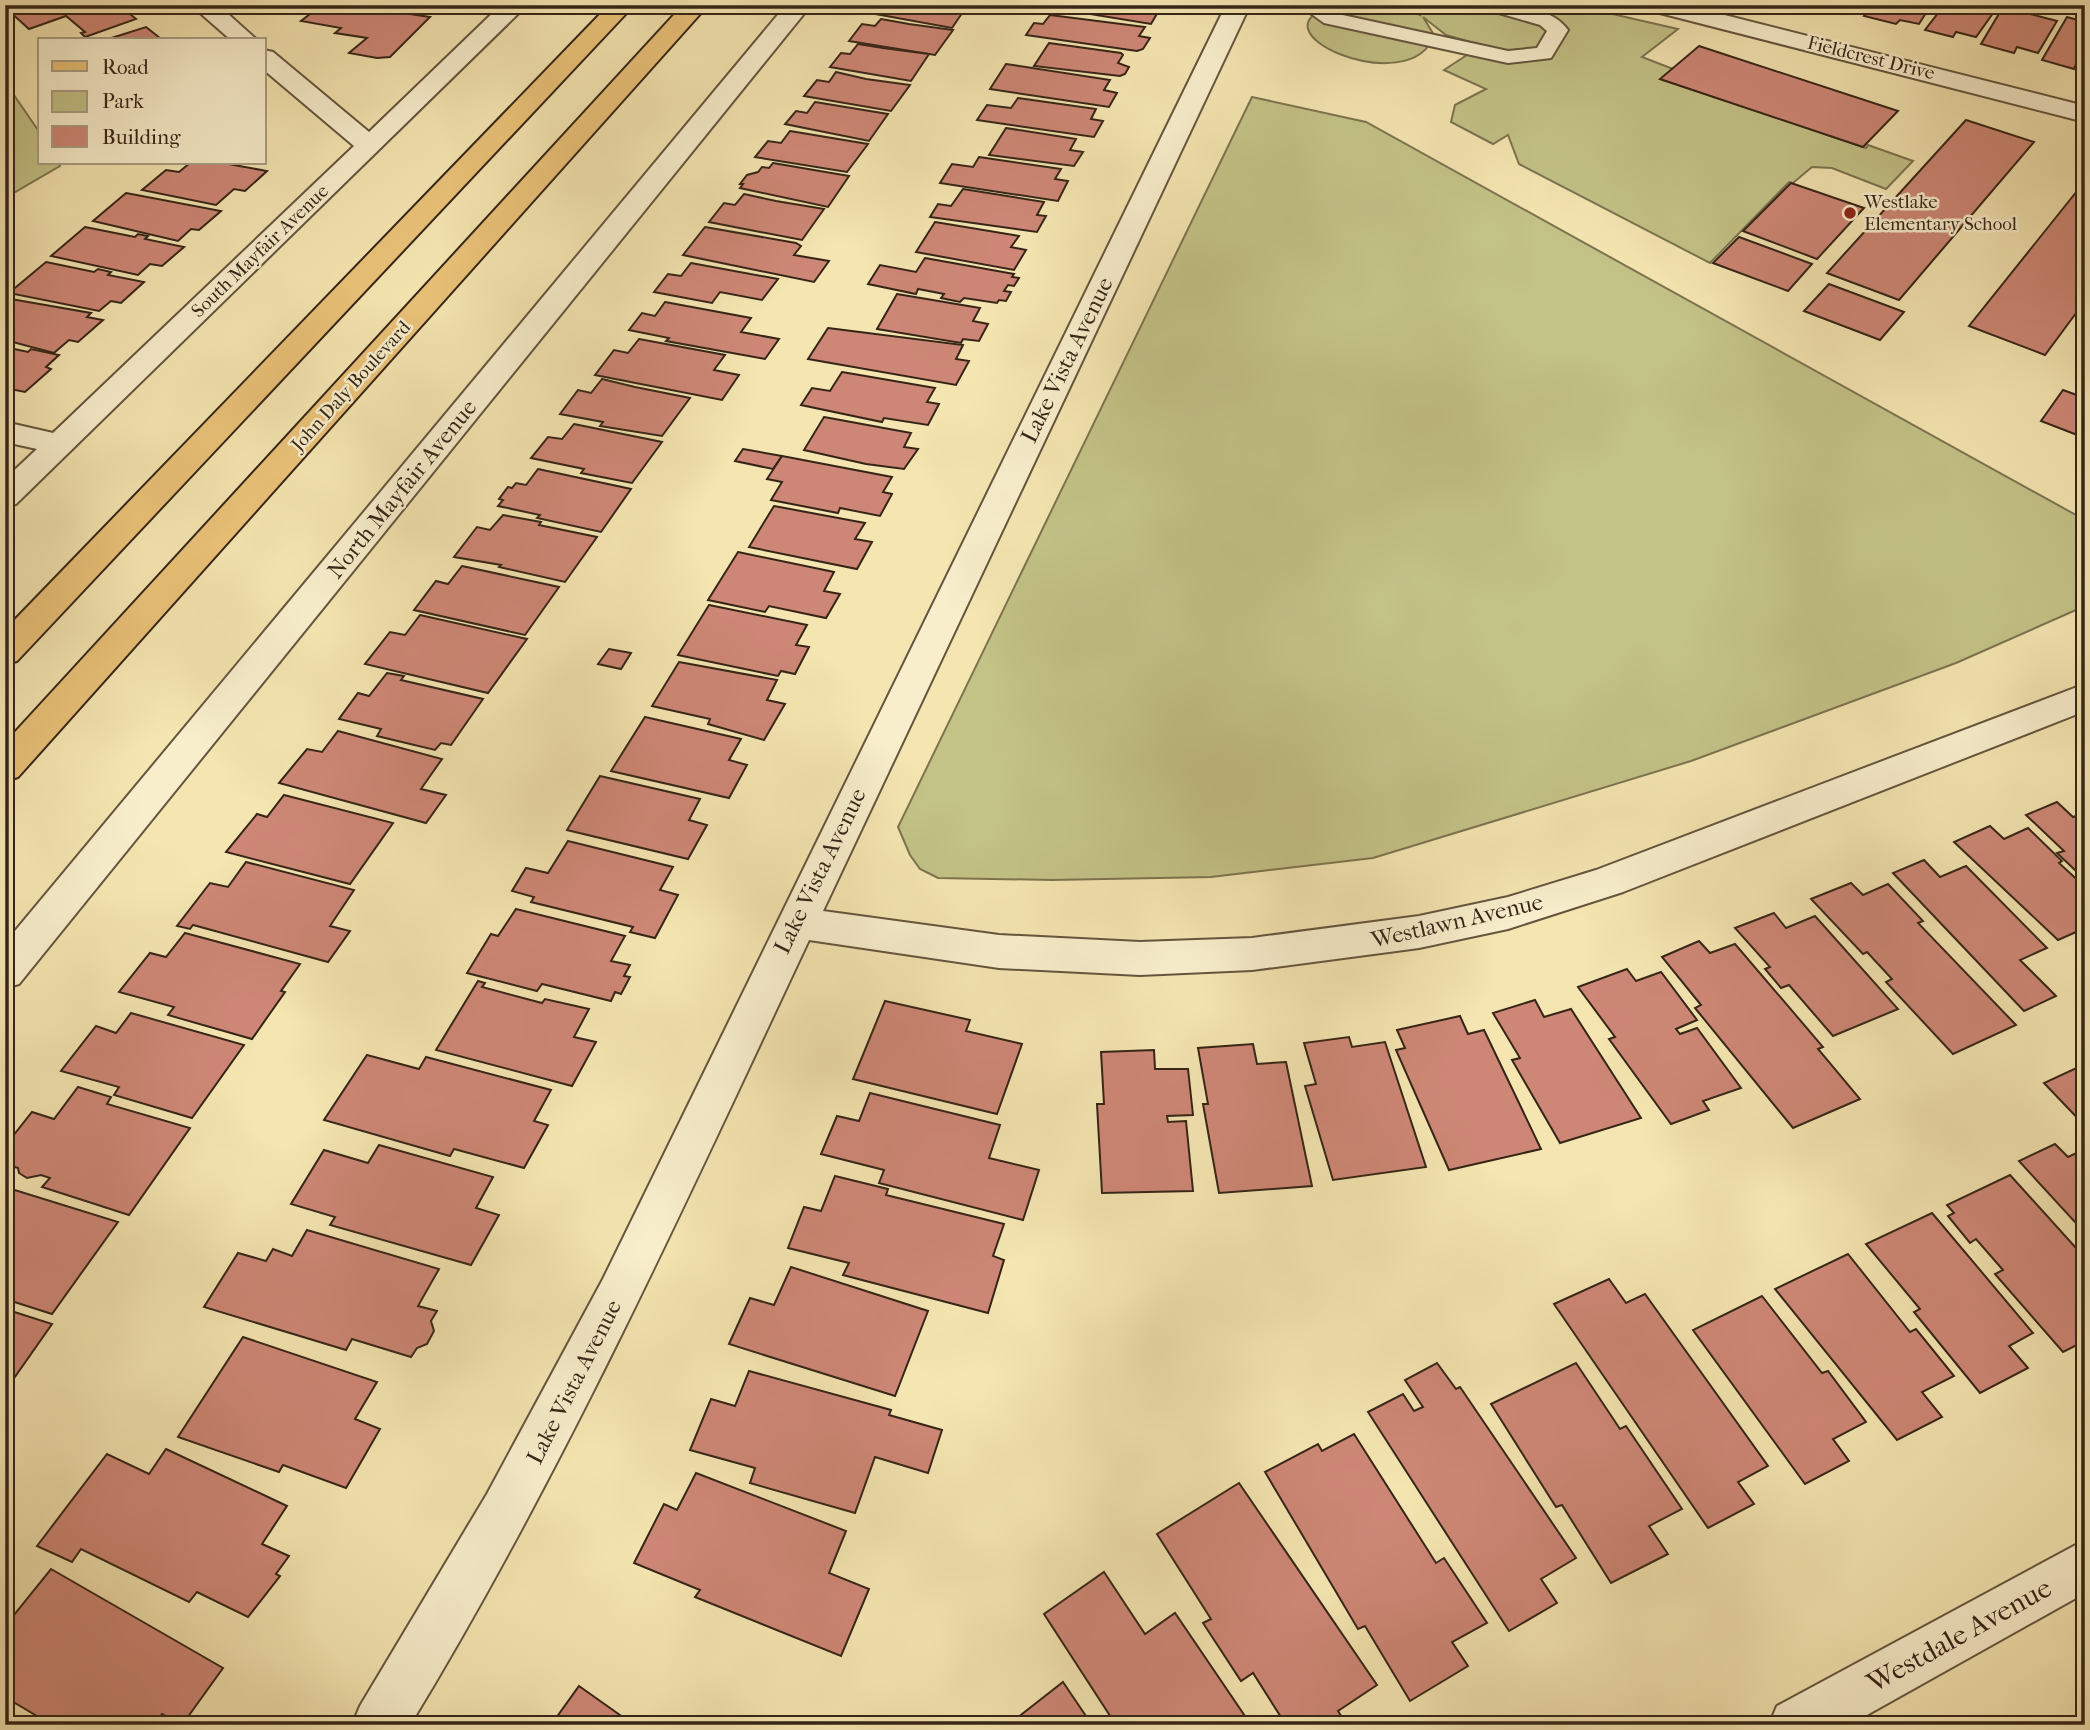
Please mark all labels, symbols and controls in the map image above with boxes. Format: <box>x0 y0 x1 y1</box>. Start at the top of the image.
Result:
street label: Fieldcrest Drive <box>1805 32 1937 84</box>
legend <box>38 38 266 164</box>
text: Road <box>102 55 149 79</box>
text: Park <box>102 89 144 113</box>
text: Building <box>102 125 181 149</box>
street label: South Mayfair Avenue <box>187 180 333 322</box>
place label: Westlake Elementary School <box>1863 191 2017 235</box>
marker: Westlake Elementary School <box>1842 205 1858 221</box>
street label: Lake Vista Avenue <box>1015 273 1119 447</box>
street label: John Daly Boulevard <box>285 316 416 457</box>
street label: North Mayfair Avenue <box>322 394 482 584</box>
street label: Lake Vista Avenue <box>768 784 872 958</box>
street label: Westlawn Avenue <box>1368 888 1545 954</box>
street label: Lake Vista Avenue <box>521 1295 627 1469</box>
street label: Westdale Avenue <box>1860 1571 2057 1700</box>

